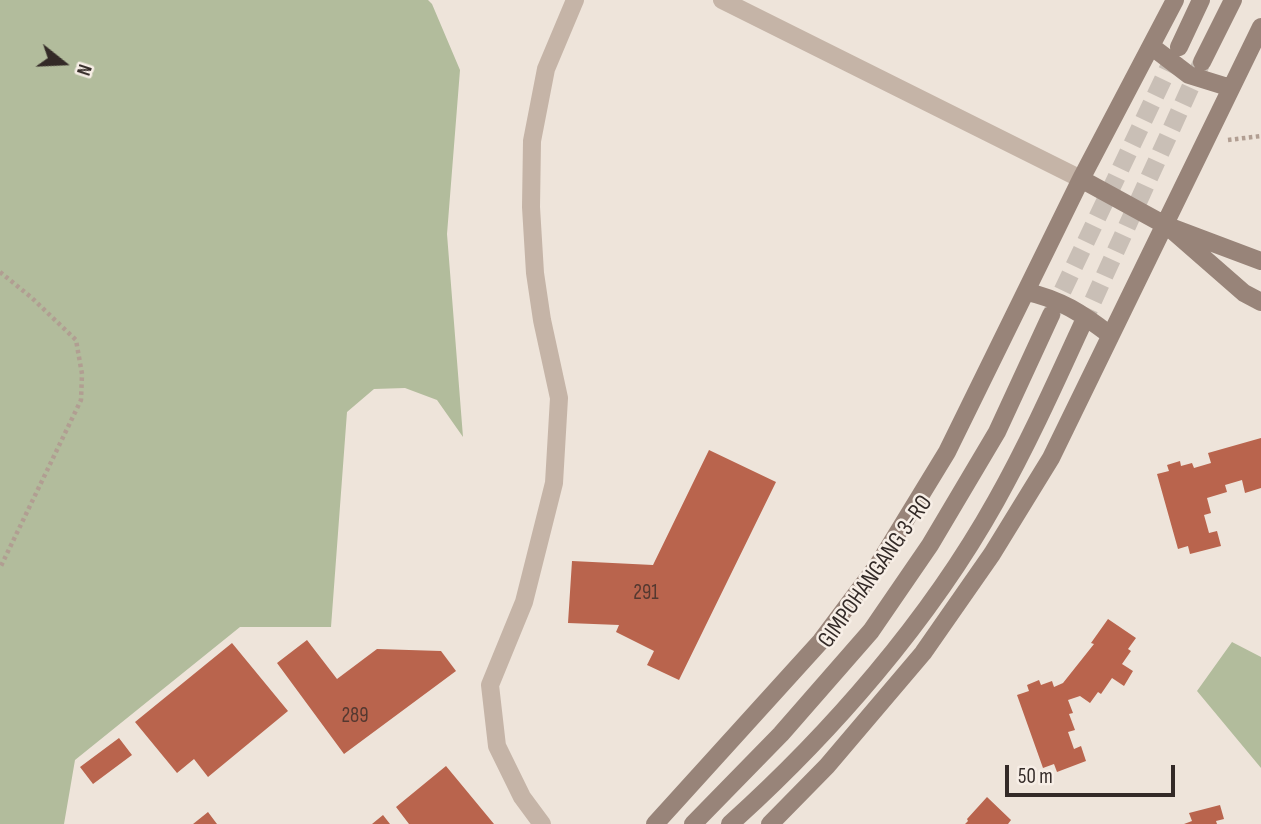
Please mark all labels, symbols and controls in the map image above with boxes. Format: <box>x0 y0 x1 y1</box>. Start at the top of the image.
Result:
north arrow <box>28 28 98 98</box>
text: N <box>71 61 96 78</box>
street label: GIMPOHANGANG 3-RO <box>813 490 939 654</box>
house number: 291 <box>633 581 659 607</box>
house number: 289 <box>341 704 369 730</box>
scale bar <box>1009 750 1179 794</box>
text: 50 m <box>1018 764 1053 789</box>

